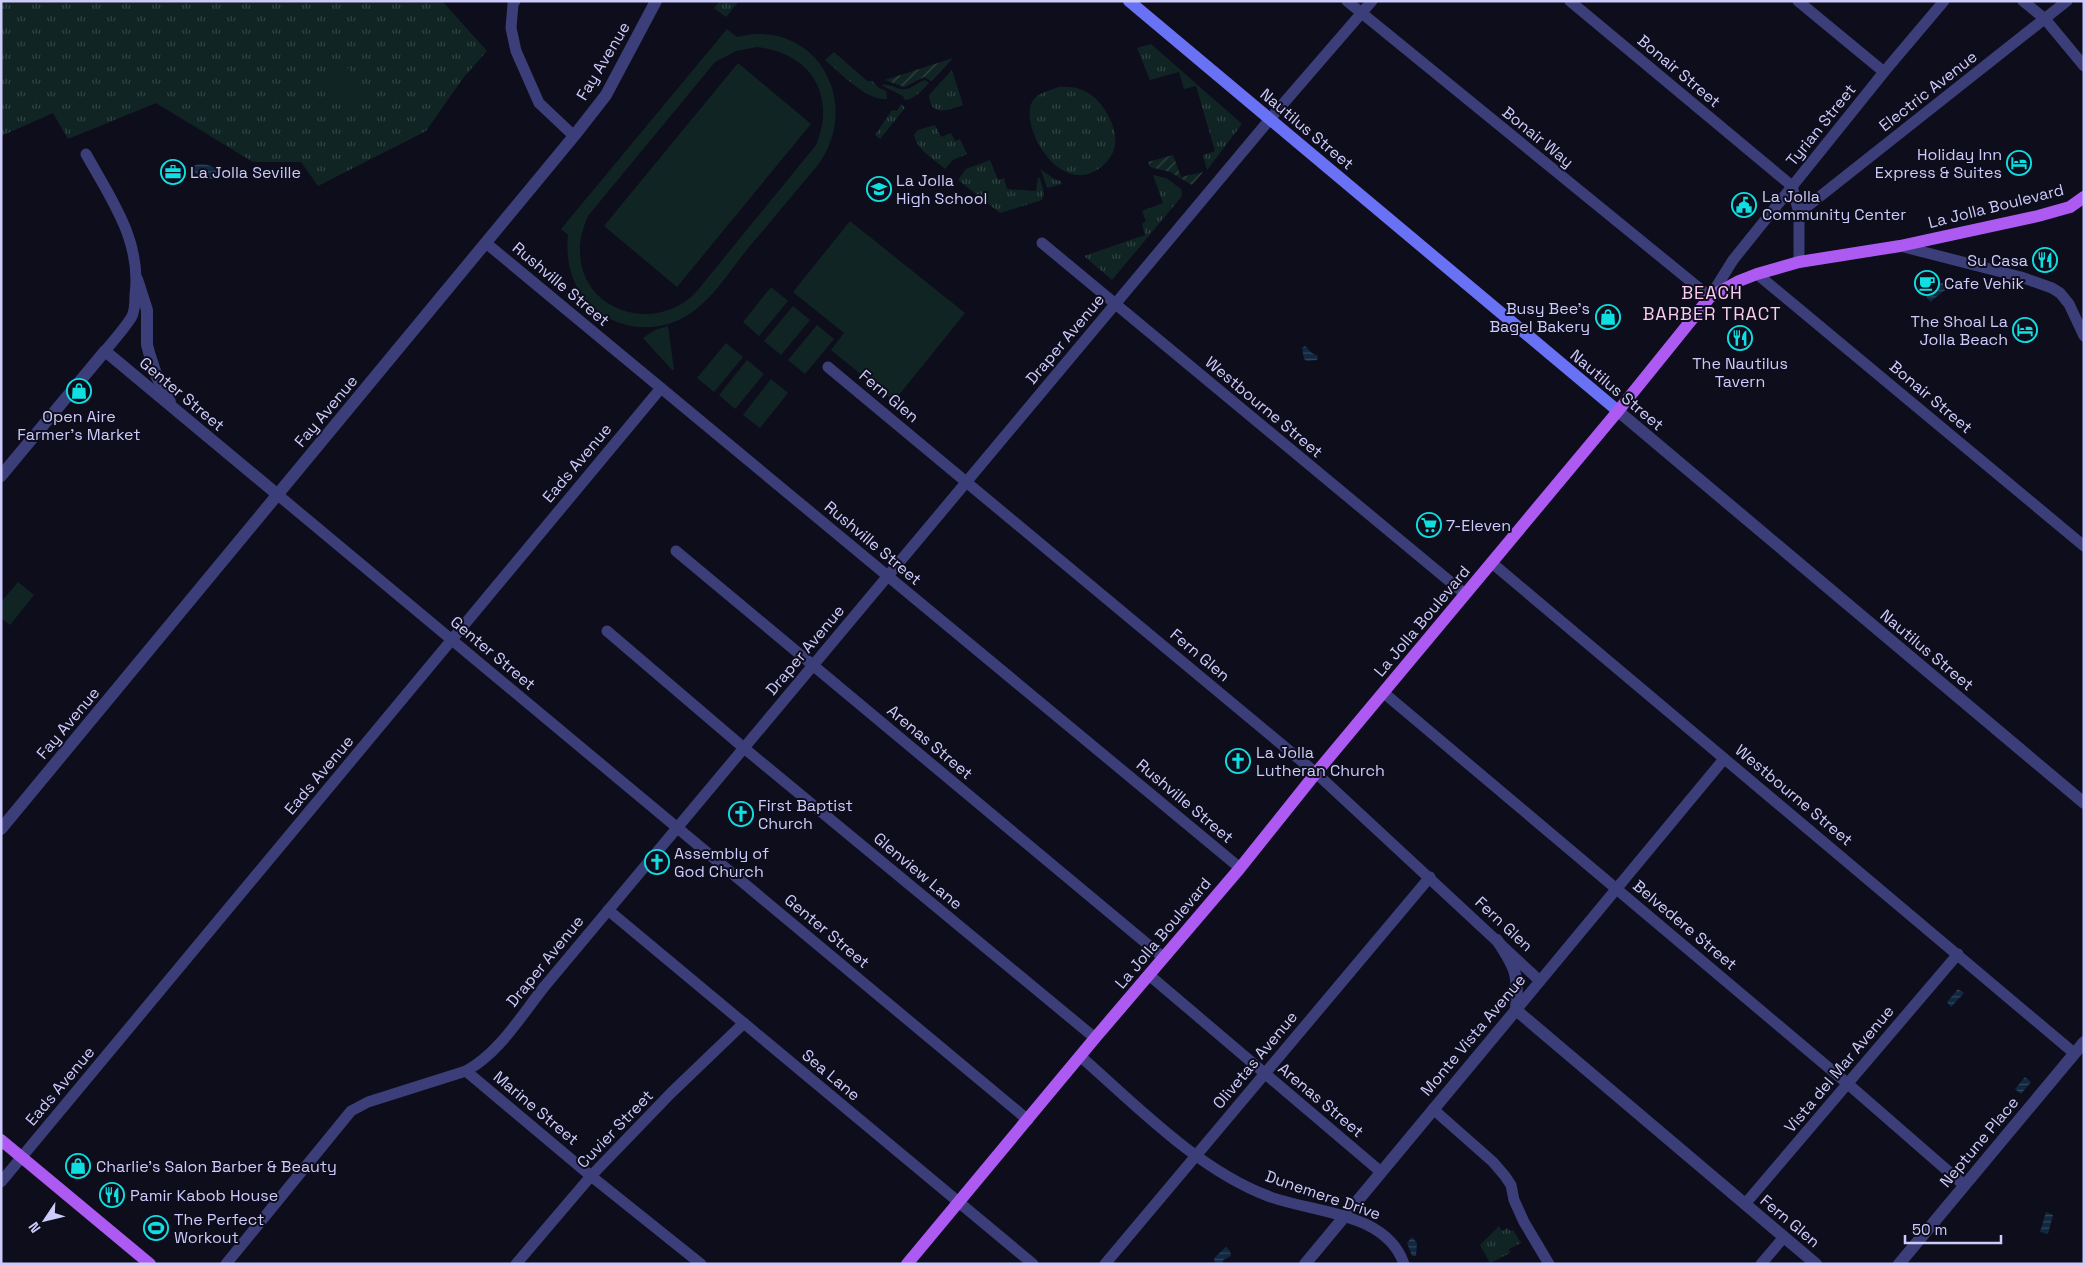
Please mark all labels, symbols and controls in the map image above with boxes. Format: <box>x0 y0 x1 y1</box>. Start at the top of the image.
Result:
street label: Fay Avenue <box>571 18 635 104</box>
street label: Bonair Street <box>1633 30 1725 112</box>
street label: Electric Avenue <box>1875 46 1981 136</box>
street label: Tyrian Street <box>1781 80 1861 170</box>
street label: Nautilus Street <box>1256 84 1358 174</box>
street label: Bonair Way <box>1498 102 1578 172</box>
place label: Holiday Inn Express & Suites <box>1875 144 2002 183</box>
hotel icon: Holiday Inn Express & Suites <box>2006 150 2032 176</box>
office icon: La Jolla Seville <box>160 159 186 185</box>
place label: La Jolla Seville <box>190 162 301 183</box>
place label: La Jolla High School <box>896 170 987 209</box>
school or university icon: La Jolla High School <box>866 176 892 202</box>
street label: La Jolla Boulevard <box>1926 179 2066 233</box>
place label: La Jolla Community Center <box>1762 186 1906 225</box>
public building icon: La Jolla Community Center <box>1731 192 1757 218</box>
street label: Rushville Street <box>508 237 614 331</box>
restaurant icon: Su Casa <box>2032 247 2058 273</box>
place label: Su Casa <box>1967 250 2028 271</box>
cafe icon: Cafe Vehik <box>1914 270 1940 296</box>
place label: Cafe Vehik <box>1944 273 2025 294</box>
district label: BEACH BARBER TRACT <box>1642 281 1782 325</box>
street label: Draper Avenue <box>1021 289 1109 389</box>
place label: Busy Bee's Bagel Bakery <box>1489 298 1590 337</box>
shop icon: Busy Bee's Bagel Bakery <box>1595 304 1621 330</box>
place label: The Shoal La Jolla Beach <box>1911 311 2008 350</box>
hotel icon: The Shoal La Jolla Beach <box>2012 317 2038 343</box>
restaurant icon: The Nautilus Tavern <box>1727 325 1753 351</box>
street label: Nautilus Street <box>1566 345 1668 435</box>
street label: Genter Street <box>135 352 229 436</box>
street label: Westbourne Street <box>1201 352 1327 462</box>
place label: The Nautilus Tavern <box>1692 353 1788 392</box>
street label: Bonair Street <box>1885 356 1977 438</box>
street label: Fern Glen <box>855 365 923 427</box>
street label: Fay Avenue <box>290 371 362 451</box>
shop icon: Open Aire Farmer’s Market <box>66 378 92 404</box>
place label: Open Aire Farmer’s Market <box>17 406 141 445</box>
street label: Eads Avenue <box>538 419 616 507</box>
street label: Rushville Street <box>820 496 926 590</box>
supermarket icon: 7-Eleven <box>1416 512 1442 538</box>
place label: 7-Eleven <box>1446 515 1511 536</box>
street label: La Jolla Boulevard <box>1369 561 1475 681</box>
street label: Draper Avenue <box>761 600 849 700</box>
street label: Nautilus Street <box>1876 605 1978 695</box>
street label: Genter Street <box>446 611 540 695</box>
street label: Fern Glen <box>1166 624 1234 686</box>
street label: Fay Avenue <box>32 683 104 763</box>
street label: Arenas Street <box>883 700 977 784</box>
street label: Eads Avenue <box>280 731 358 819</box>
street label: Westbourne Street <box>1731 740 1857 850</box>
place label: La Jolla Lutheran Church <box>1256 742 1385 781</box>
church icon: La Jolla Lutheran Church <box>1225 748 1251 774</box>
street label: Rushville Street <box>1132 754 1238 848</box>
place label: First Baptist Church <box>758 795 853 834</box>
church icon: First Baptist Church <box>728 801 754 827</box>
street label: Glenview Lane <box>869 828 967 914</box>
place label: Assembly of God Church <box>674 843 769 882</box>
church icon: Assembly of God Church <box>644 849 670 875</box>
street label: La Jolla Boulevard <box>1110 873 1216 993</box>
street label: Belvedere Street <box>1629 875 1741 975</box>
street label: Genter Street <box>780 889 874 973</box>
street label: Fern Glen <box>1471 892 1537 956</box>
street label: Draper Avenue <box>502 911 588 1011</box>
street label: Monte Vista Avenue <box>1416 970 1530 1100</box>
street label: Vista del Mar Avenue <box>1780 1001 1898 1137</box>
street label: Olivetas Avenue <box>1208 1007 1302 1113</box>
street label: Eads Avenue <box>21 1042 99 1130</box>
street label: Sea Lane <box>798 1045 864 1105</box>
street label: Arenas Street <box>1274 1058 1368 1142</box>
street label: Marine Street <box>489 1066 583 1150</box>
street label: Cuvier Street <box>572 1085 658 1173</box>
street label: Neptune Place <box>1935 1092 2023 1192</box>
shop icon: Charlie's Salon Barber & Beauty <box>65 1153 91 1179</box>
place label: Charlie's Salon Barber & Beauty <box>96 1156 337 1177</box>
street label: Dunemere Drive <box>1263 1165 1383 1225</box>
restaurant icon: Pamir Kabob House <box>99 1182 125 1208</box>
place label: Pamir Kabob House <box>130 1185 278 1206</box>
street label: Fern Glen <box>1756 1190 1824 1252</box>
north arrow <box>20 1195 70 1245</box>
place label: The Perfect Workout <box>174 1209 264 1248</box>
scale bar <box>1905 1212 2001 1244</box>
sports icon: The Perfect Workout <box>143 1215 169 1241</box>
text: N <box>24 1218 44 1236</box>
text: 50 m <box>1912 1220 1947 1239</box>

